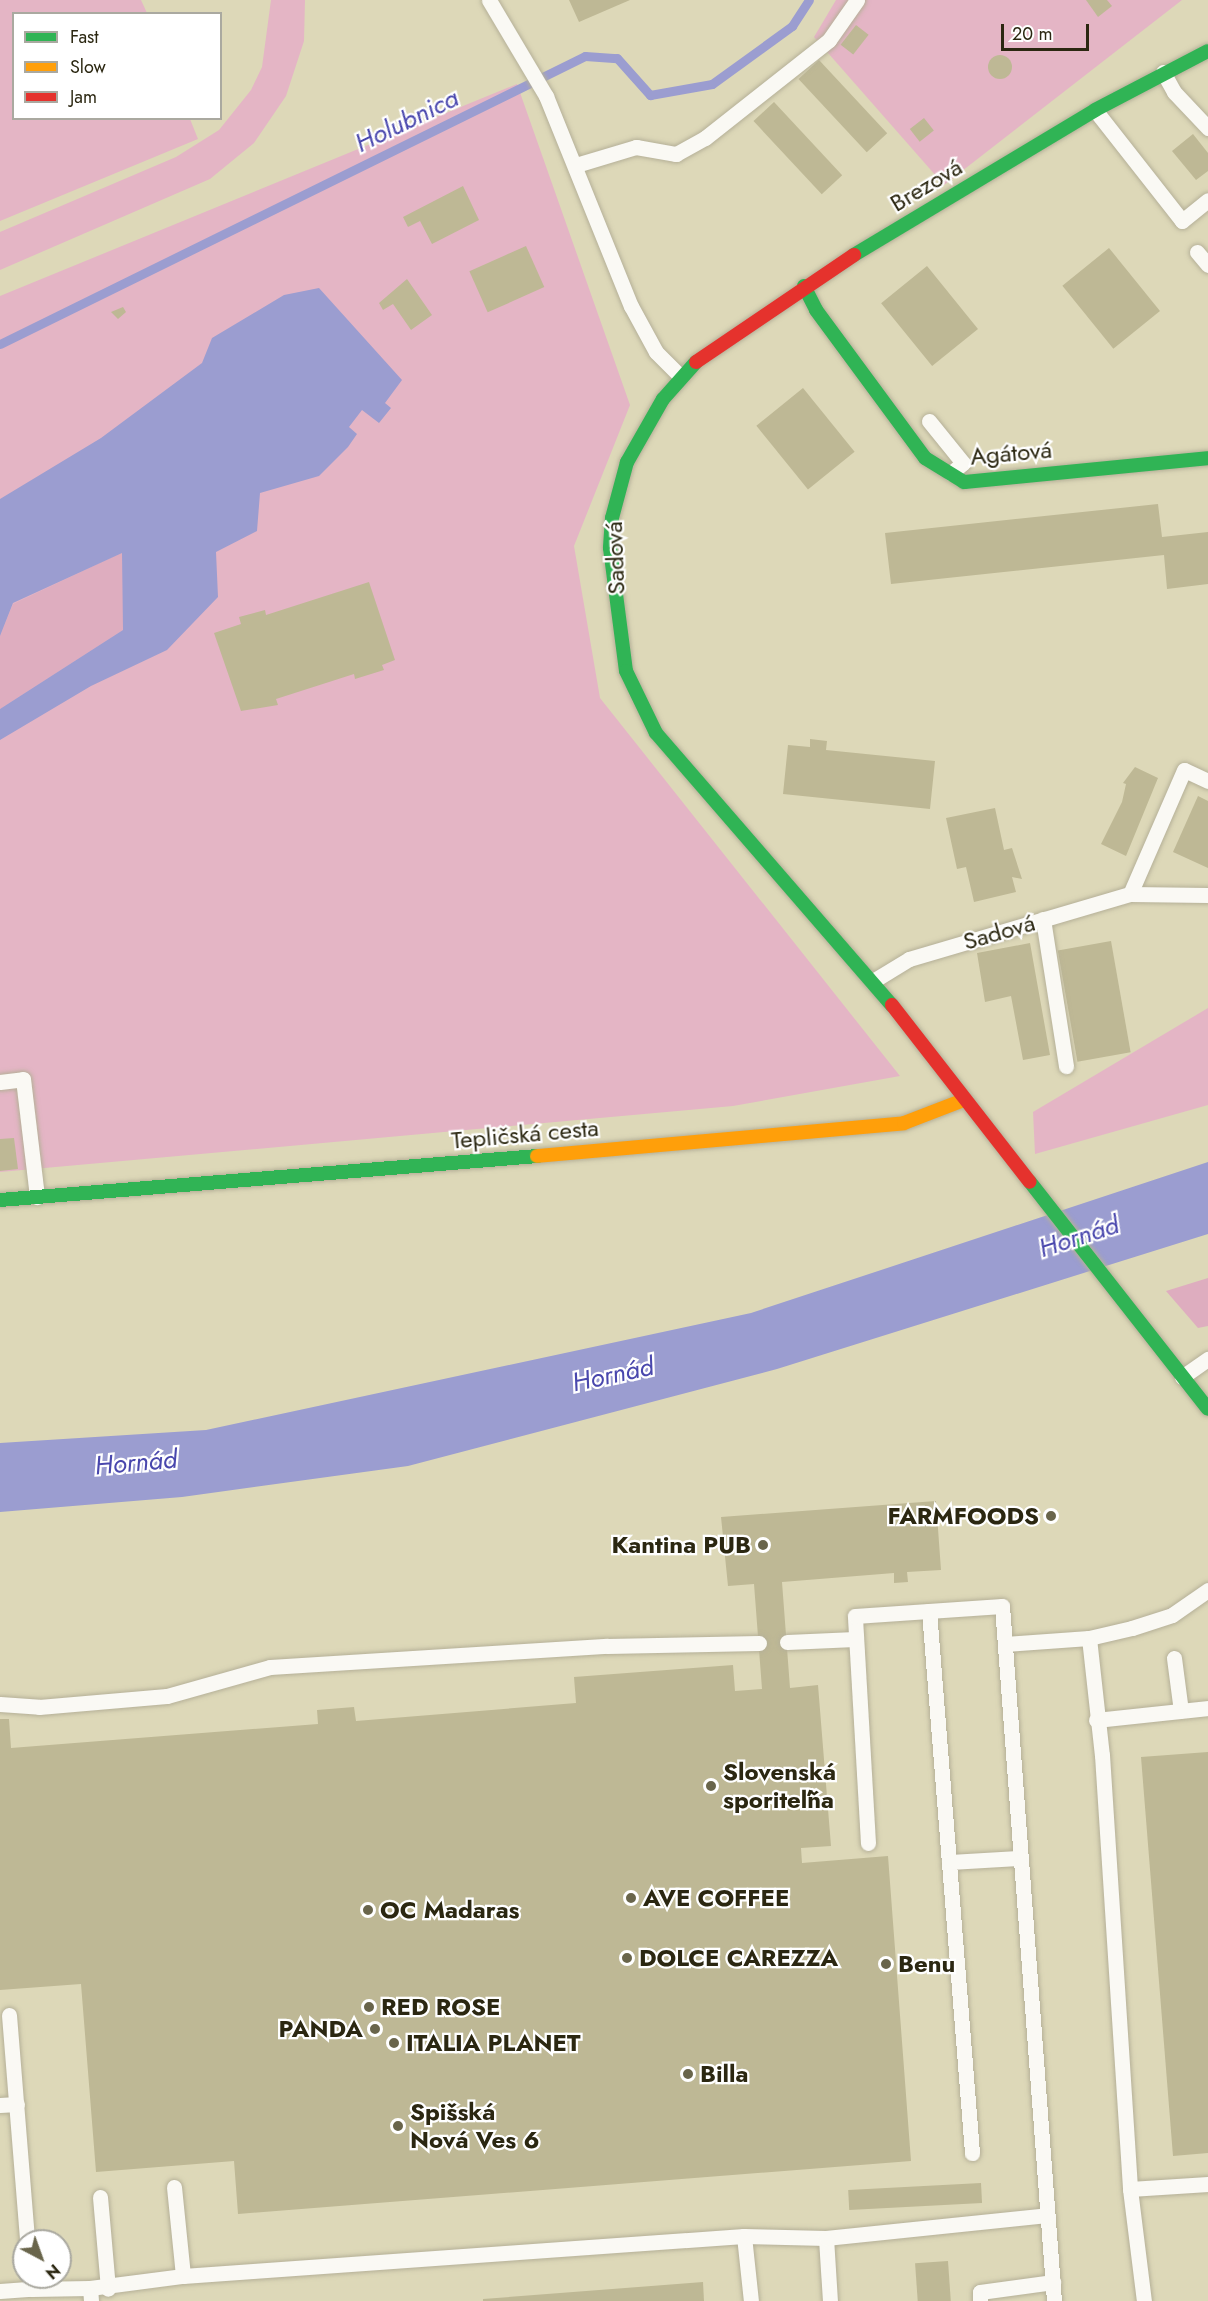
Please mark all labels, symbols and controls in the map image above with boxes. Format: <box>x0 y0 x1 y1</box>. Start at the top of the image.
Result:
legend <box>12 12 222 120</box>
scale bar <box>1004 12 1092 50</box>
text: 20 m <box>1012 21 1052 47</box>
text: Fast <box>70 24 99 50</box>
text: Slow <box>70 54 106 80</box>
water label: Holubnica <box>350 83 464 159</box>
text: Jam <box>70 84 97 110</box>
street label: Brezová <box>885 152 967 218</box>
street label: Agátová <box>969 435 1053 471</box>
street label: Sadová <box>599 521 631 595</box>
street label: Sadová <box>960 908 1038 956</box>
street label: Tepličská cesta <box>450 1113 600 1155</box>
water label: Hornád <box>1035 1209 1123 1265</box>
water label: Hornád <box>569 1351 657 1399</box>
water label: Hornád <box>94 1444 178 1482</box>
place label: FARMFOODS <box>888 1502 1039 1530</box>
marker: FARMFOODS <box>1044 1509 1058 1523</box>
place label: Kantina PUB <box>612 1531 751 1559</box>
marker: Kantina PUB <box>756 1538 770 1552</box>
place label: Slovenská sporiteľňa <box>723 1758 836 1814</box>
marker: Slovenská sporiteľňa <box>704 1779 718 1793</box>
place label: AVE COFFEE <box>643 1884 790 1912</box>
marker: AVE COFFEE <box>624 1891 638 1905</box>
place label: OC Madaras <box>380 1896 520 1924</box>
marker: OC Madaras <box>361 1903 375 1917</box>
place label: DOLCE CAREZZA <box>639 1944 838 1972</box>
place label: Benu <box>898 1950 955 1978</box>
marker: DOLCE CAREZZA <box>620 1951 634 1965</box>
marker: Benu <box>879 1957 893 1971</box>
place label: RED ROSE <box>381 1993 500 2021</box>
marker: RED ROSE <box>362 2000 376 2014</box>
place label: PANDA <box>279 2015 363 2043</box>
marker: PANDA <box>368 2022 382 2036</box>
place label: ITALIA PLANET <box>406 2029 581 2057</box>
marker: ITALIA PLANET <box>387 2036 401 2050</box>
place label: Billa <box>700 2060 748 2088</box>
marker: Billa <box>681 2067 695 2081</box>
place label: Spišská Nová Ves 6 <box>410 2098 539 2154</box>
marker: Spišská Nová Ves 6 <box>391 2119 405 2133</box>
north arrow <box>12 2229 72 2289</box>
text: N <box>40 2259 65 2284</box>

